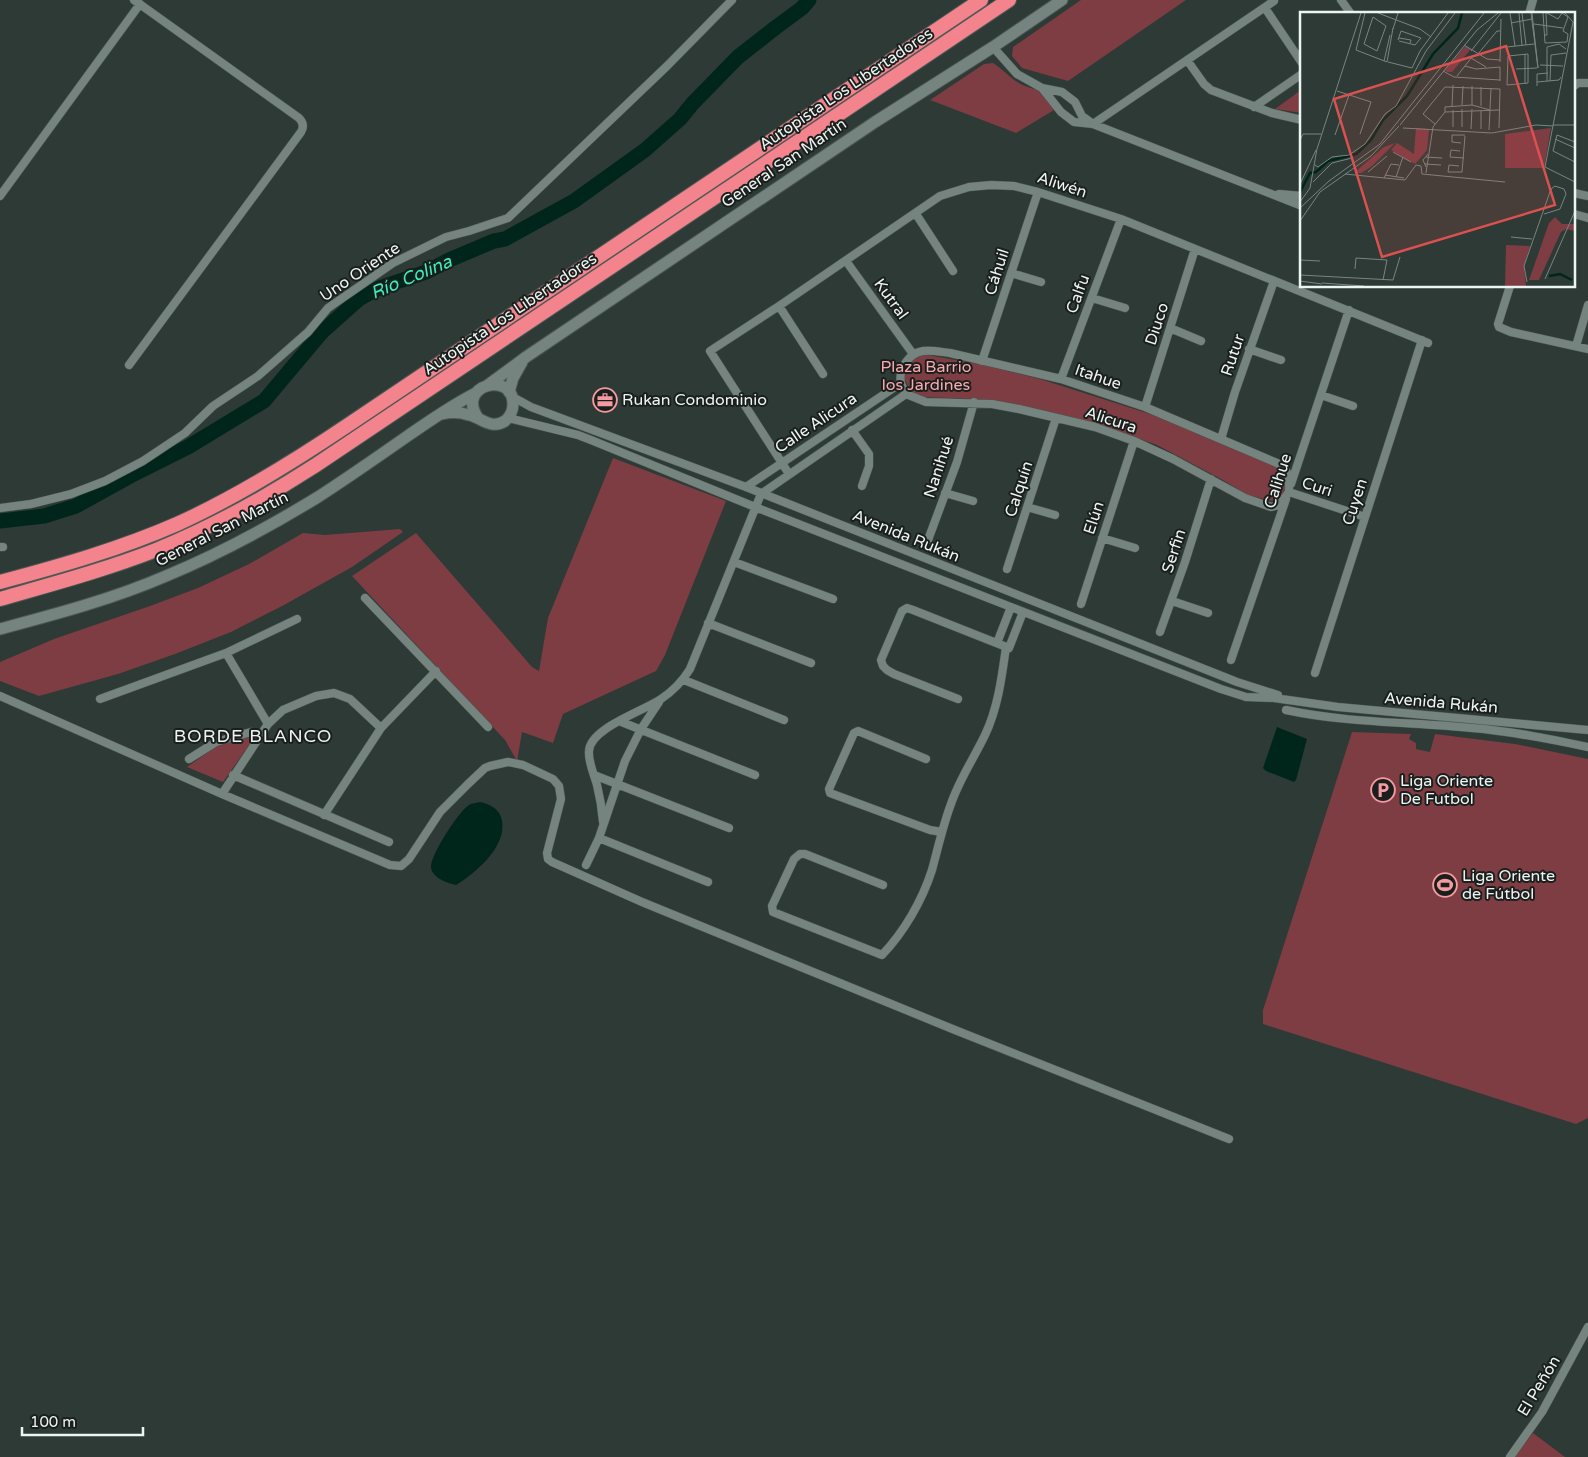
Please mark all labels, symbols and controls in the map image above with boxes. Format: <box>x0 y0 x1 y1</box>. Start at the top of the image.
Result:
inset map <box>1300 12 1576 288</box>
street label: Autopista Los Libertadores <box>755 23 937 155</box>
street label: General San Martín <box>718 114 850 212</box>
street label: Aliwén <box>1035 168 1089 202</box>
street label: Uno Oriente <box>316 238 404 306</box>
street label: Cáhuil <box>980 246 1014 298</box>
street label: Autopista Los Libertadores <box>419 248 601 380</box>
water label: Río Colina <box>367 250 456 304</box>
street label: Calfu <box>1062 272 1094 316</box>
street label: Kutral <box>869 275 913 323</box>
street label: Diuco <box>1141 300 1173 348</box>
street label: Rutur <box>1217 331 1250 379</box>
park label: Plaza Barrio los Jardines <box>881 357 971 395</box>
street label: Itahue <box>1072 360 1124 394</box>
office icon: Rukan Condominio <box>592 387 618 413</box>
street label: Calle Alicura <box>771 388 861 458</box>
place label: Rukan Condominio <box>622 390 767 410</box>
street label: Alicura <box>1083 402 1139 438</box>
street label: Nanihué <box>920 433 958 501</box>
street label: Calihue <box>1260 451 1296 511</box>
street label: Calquín <box>1001 458 1037 520</box>
street label: Curi <box>1299 473 1335 501</box>
street label: Cuyen <box>1338 476 1372 528</box>
street label: General San Martín <box>152 487 292 571</box>
street label: Elún <box>1079 499 1109 537</box>
street label: Avenida Rukán <box>849 505 963 567</box>
street label: Serfin <box>1158 527 1190 575</box>
street label: Avenida Rukán <box>1383 688 1499 718</box>
district label: BORDE BLANCO <box>174 725 332 747</box>
place label: Liga Oriente De Futbol <box>1400 771 1493 809</box>
parking icon: Liga Oriente De Futbol <box>1370 777 1396 803</box>
place label: Liga Oriente de Fútbol <box>1462 866 1555 904</box>
sports icon: Liga Oriente de Fútbol <box>1432 872 1458 898</box>
street label: El Peñón <box>1513 1352 1565 1420</box>
scale bar <box>22 1404 144 1436</box>
text: 100 m <box>30 1413 76 1431</box>

